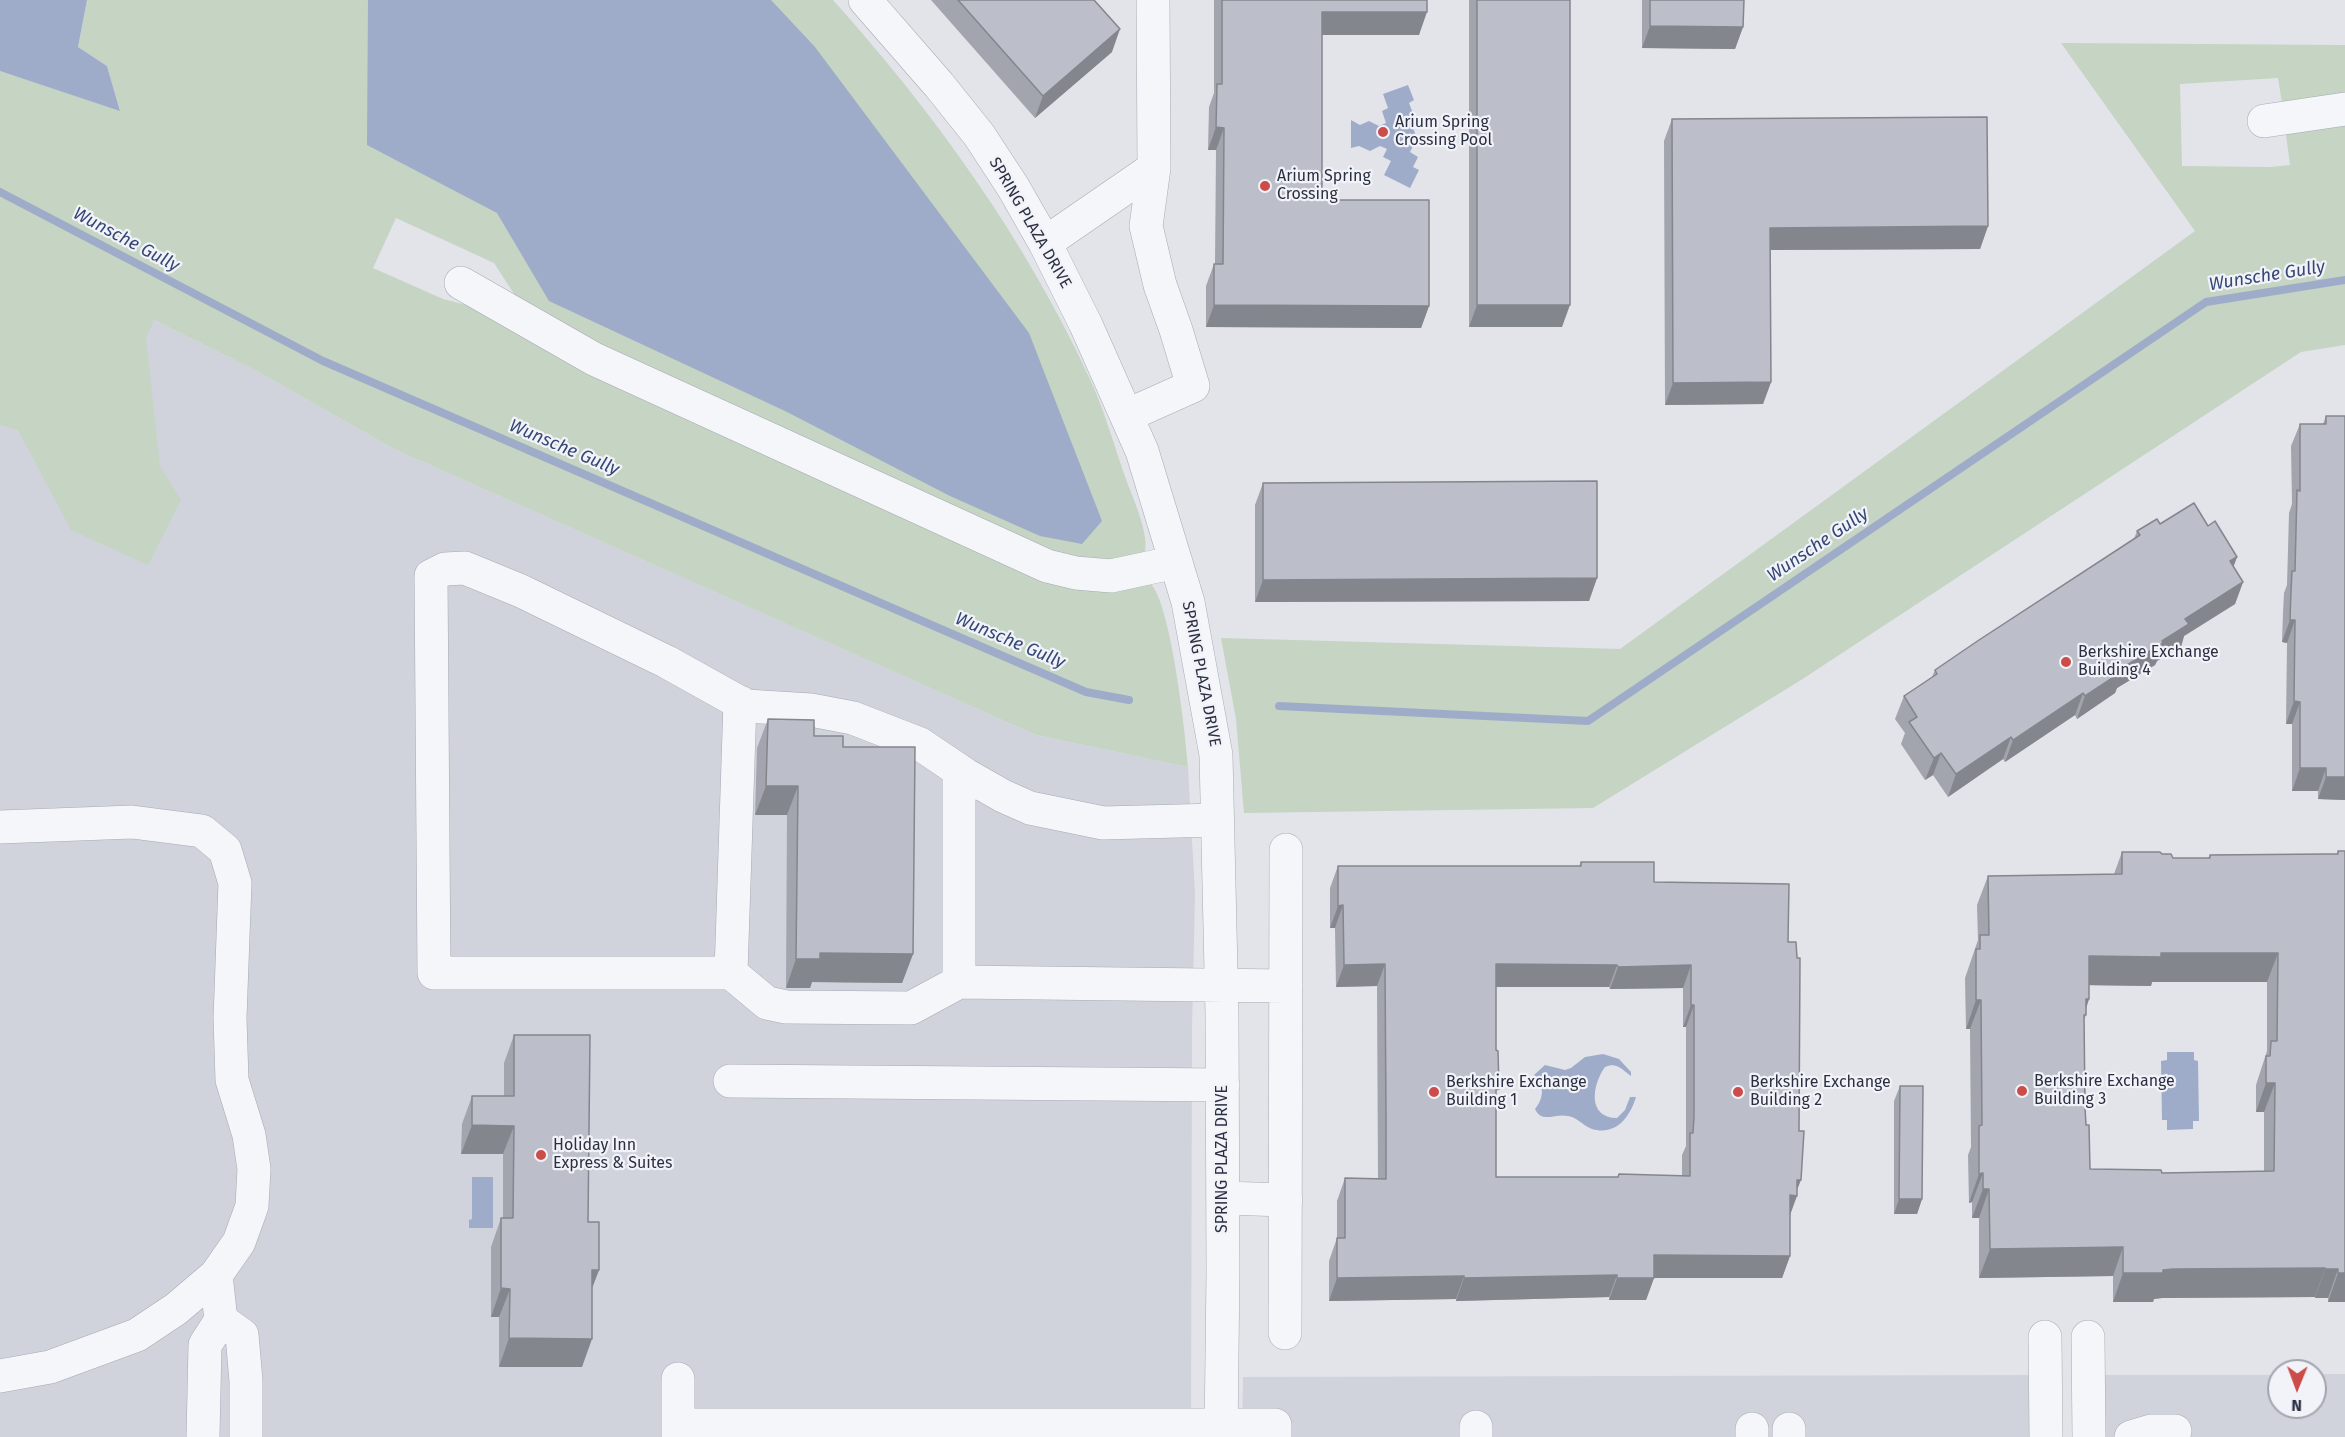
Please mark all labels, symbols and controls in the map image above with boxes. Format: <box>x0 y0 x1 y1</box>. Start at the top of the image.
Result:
place label: Arium Spring Crossing Pool <box>1395 113 1492 151</box>
marker: Arium Spring Crossing Pool <box>1376 125 1390 139</box>
street label: SPRING PLAZA DRIVE <box>985 154 1075 292</box>
place label: Arium Spring Crossing <box>1277 167 1371 205</box>
marker: Arium Spring Crossing <box>1258 179 1272 193</box>
water label: Wunsche Gully <box>69 203 183 277</box>
water label: Wunsche Gully <box>2207 256 2327 296</box>
water label: Wunsche Gully <box>506 415 622 481</box>
water label: Wunsche Gully <box>1763 503 1873 587</box>
street label: SPRING PLAZA DRIVE <box>1177 600 1225 748</box>
water label: Wunsche Gully <box>952 608 1068 674</box>
place label: Berkshire Exchange Building 4 <box>2078 643 2219 681</box>
marker: Berkshire Exchange Building 4 <box>2059 655 2073 669</box>
place label: Berkshire Exchange Building 3 <box>2034 1072 2175 1110</box>
place label: Berkshire Exchange Building 1 <box>1446 1073 1587 1111</box>
place label: Berkshire Exchange Building 2 <box>1750 1073 1891 1111</box>
marker: Berkshire Exchange Building 3 <box>2015 1084 2029 1098</box>
street label: SPRING PLAZA DRIVE <box>1213 1085 1233 1233</box>
marker: Berkshire Exchange Building 1 <box>1427 1085 1441 1099</box>
marker: Berkshire Exchange Building 2 <box>1731 1085 1745 1099</box>
place label: Holiday Inn Express & Suites <box>553 1136 672 1174</box>
marker: Holiday Inn Express & Suites <box>534 1148 548 1162</box>
north arrow <box>2267 1359 2327 1419</box>
text: N <box>2291 1396 2302 1415</box>

